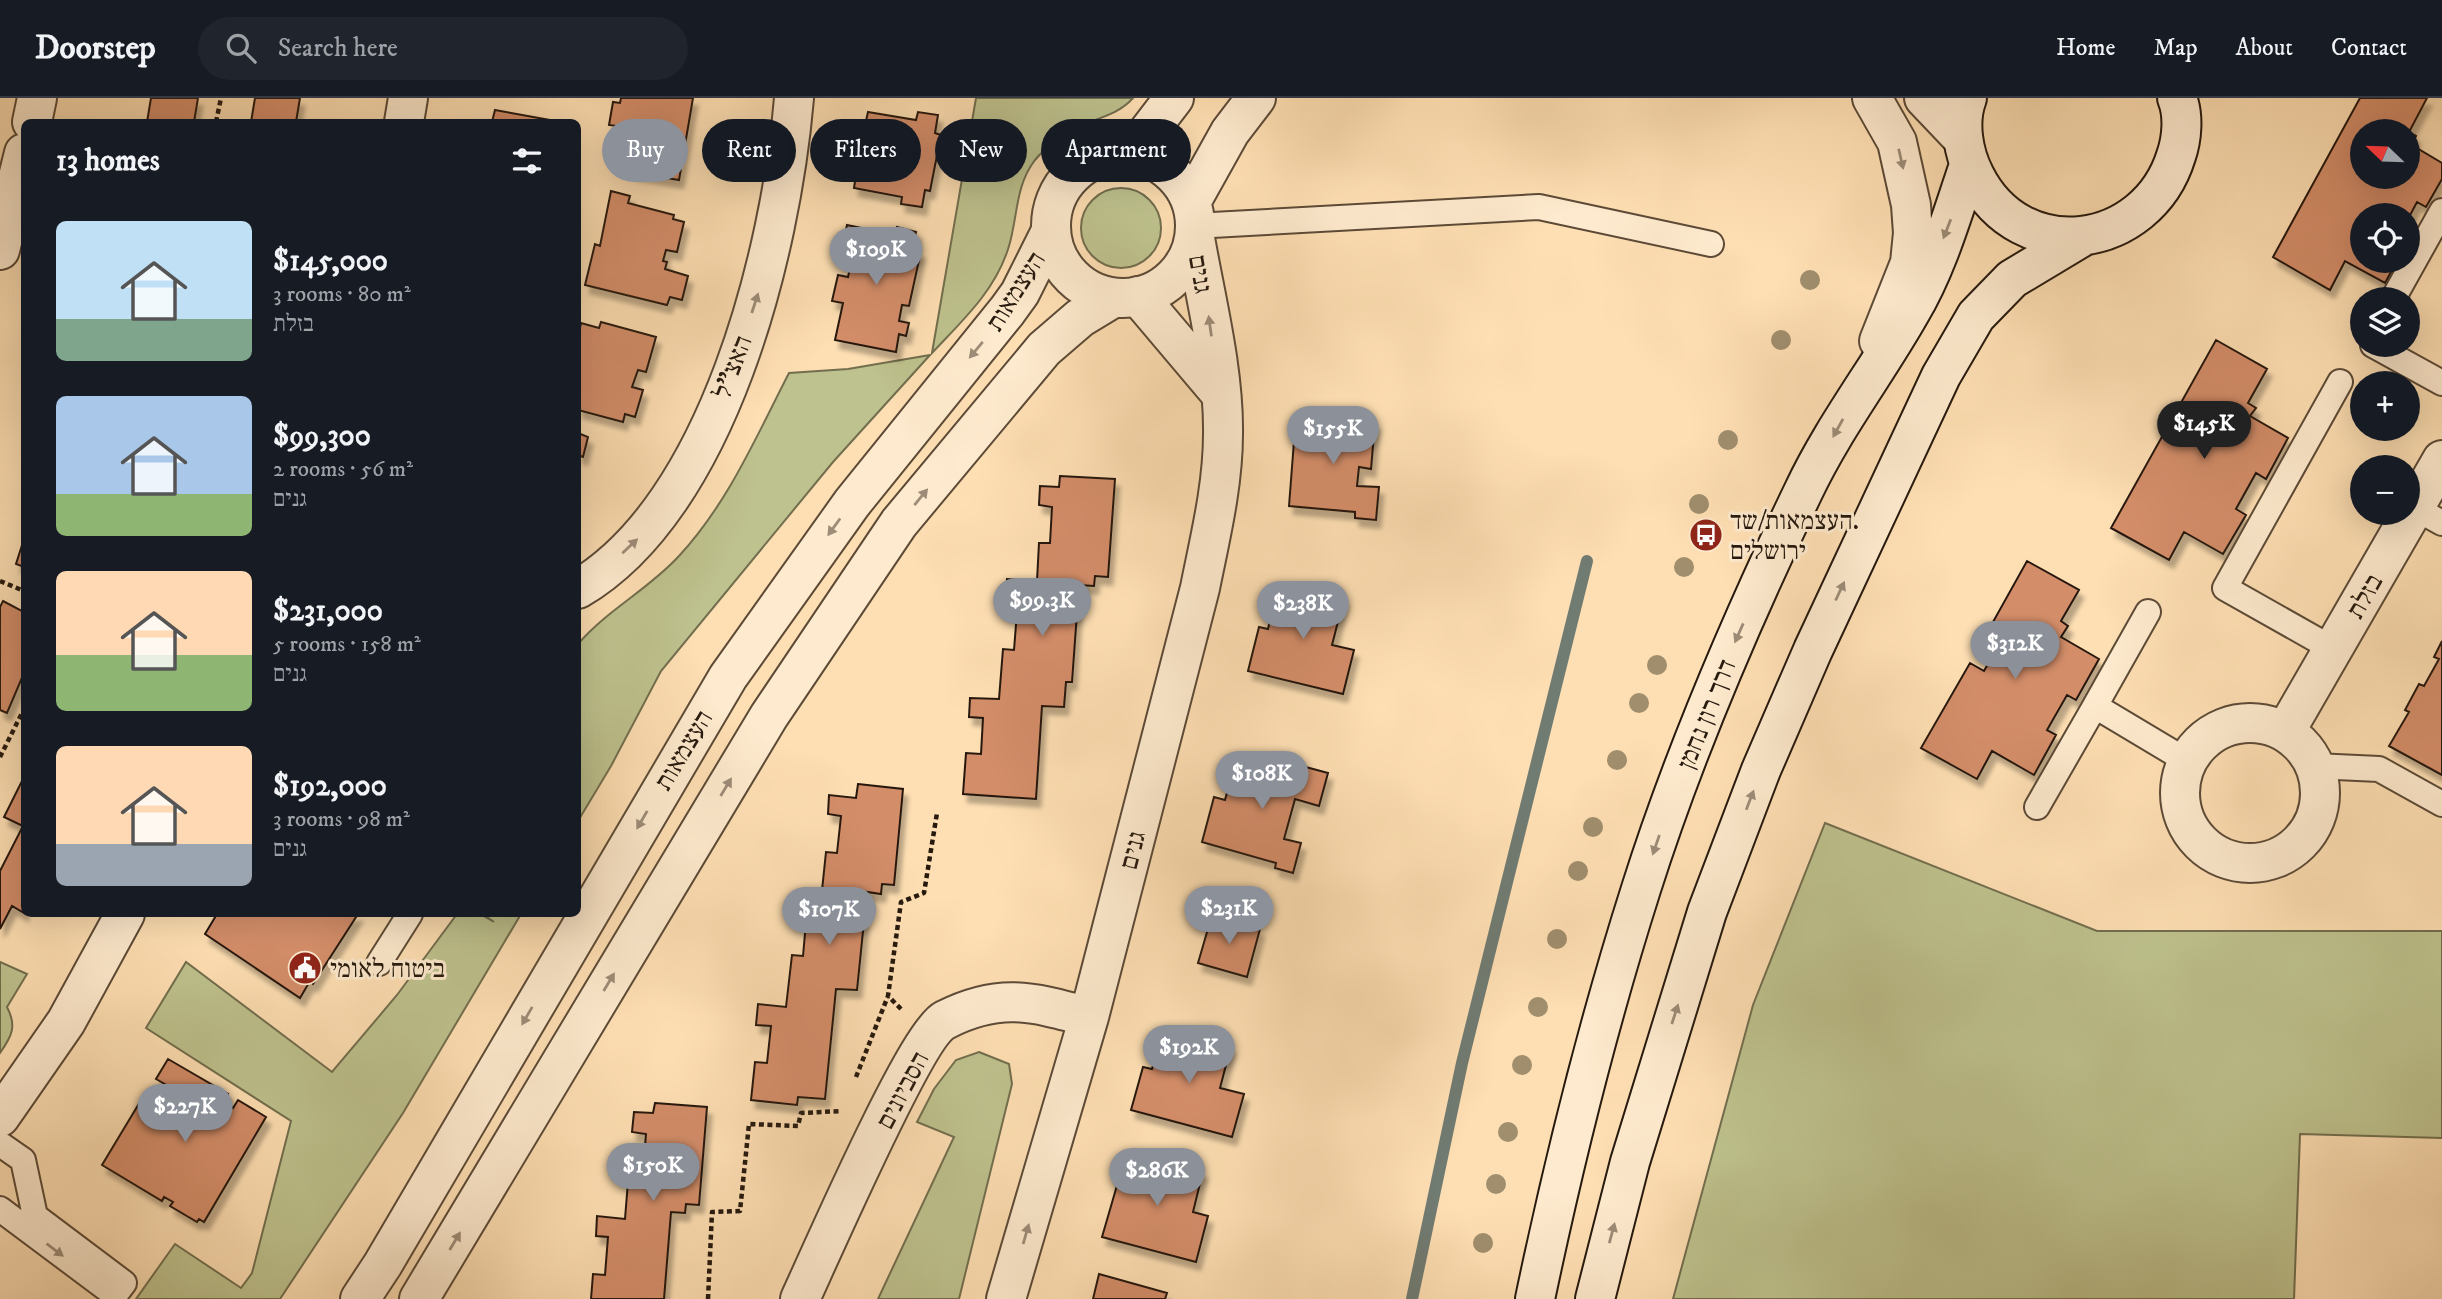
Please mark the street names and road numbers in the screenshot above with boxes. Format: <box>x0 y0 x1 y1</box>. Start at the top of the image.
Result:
street label: העצמאות <box>979 246 1054 338</box>
street label: גנים <box>1180 252 1219 296</box>
street label: האצ"ל <box>706 331 761 404</box>
street label: בזלת <box>2339 568 2391 625</box>
street label: דרך רון נחמן <box>1670 655 1744 774</box>
street label: העצמאות <box>647 705 721 797</box>
street label: גנים <box>1113 828 1154 873</box>
street label: הסביונים <box>869 1046 937 1135</box>

